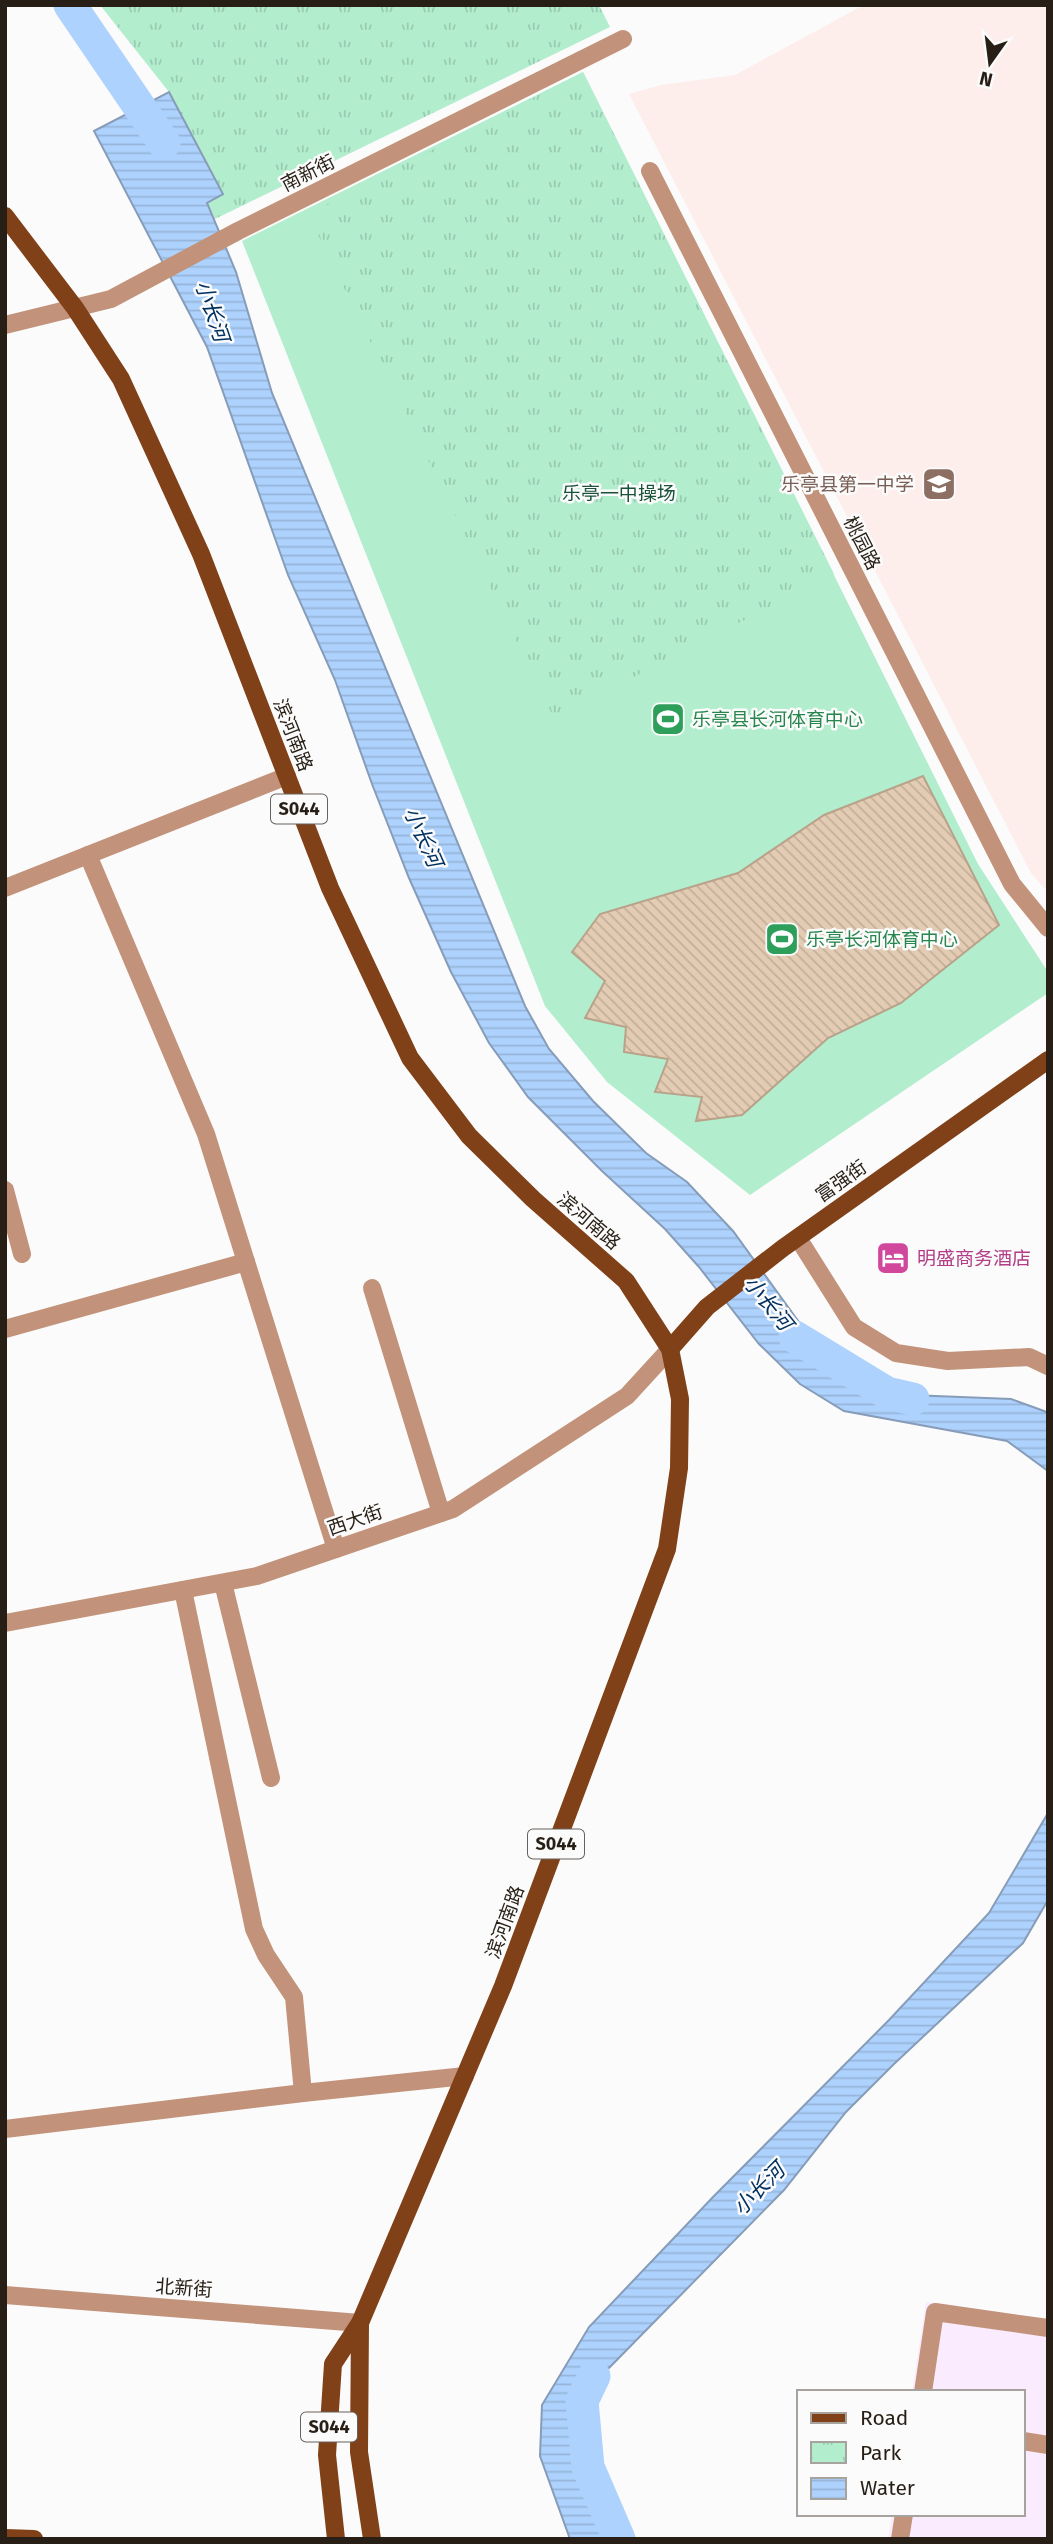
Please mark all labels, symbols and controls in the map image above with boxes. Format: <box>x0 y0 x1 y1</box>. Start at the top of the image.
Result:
north arrow <box>955 28 1025 98</box>
text: N <box>977 66 995 92</box>
street label: 南新街 <box>277 150 339 196</box>
water label: 小长河 <box>189 277 236 349</box>
school or university icon: 乐亭县第一中学 <box>920 465 958 503</box>
place label: 乐亭县第一中学 <box>781 473 914 496</box>
park label: 乐亭一中操场 <box>562 482 676 505</box>
street label: 桃园路 <box>839 512 885 574</box>
street label: 滨河南路 <box>269 695 317 775</box>
sports icon: 乐亭县长河体育中心 <box>649 700 687 738</box>
place label: 乐亭县长河体育中心 <box>692 708 863 731</box>
road number: S044 <box>271 794 327 824</box>
water label: 小长河 <box>398 803 449 875</box>
sports icon: 乐亭长河体育中心 <box>763 920 801 958</box>
place label: 乐亭长河体育中心 <box>806 928 958 951</box>
street label: 富强街 <box>811 1155 871 1207</box>
street label: 滨河南路 <box>553 1187 625 1255</box>
hotel icon: 明盛商务酒店 <box>874 1239 912 1277</box>
place label: 明盛商务酒店 <box>917 1247 1031 1270</box>
water label: 小长河 <box>738 1270 800 1339</box>
street label: 西大街 <box>324 1500 386 1540</box>
road number: S044 <box>528 1830 584 1858</box>
street label: 滨河南路 <box>481 1882 529 1962</box>
water label: 小长河 <box>728 2155 793 2220</box>
street label: 北新街 <box>155 2275 213 2301</box>
legend <box>797 2390 1025 2516</box>
text: Road <box>860 2405 908 2431</box>
road number: S044 <box>301 2412 357 2442</box>
text: Park <box>860 2440 902 2466</box>
text: Water <box>860 2475 915 2501</box>

